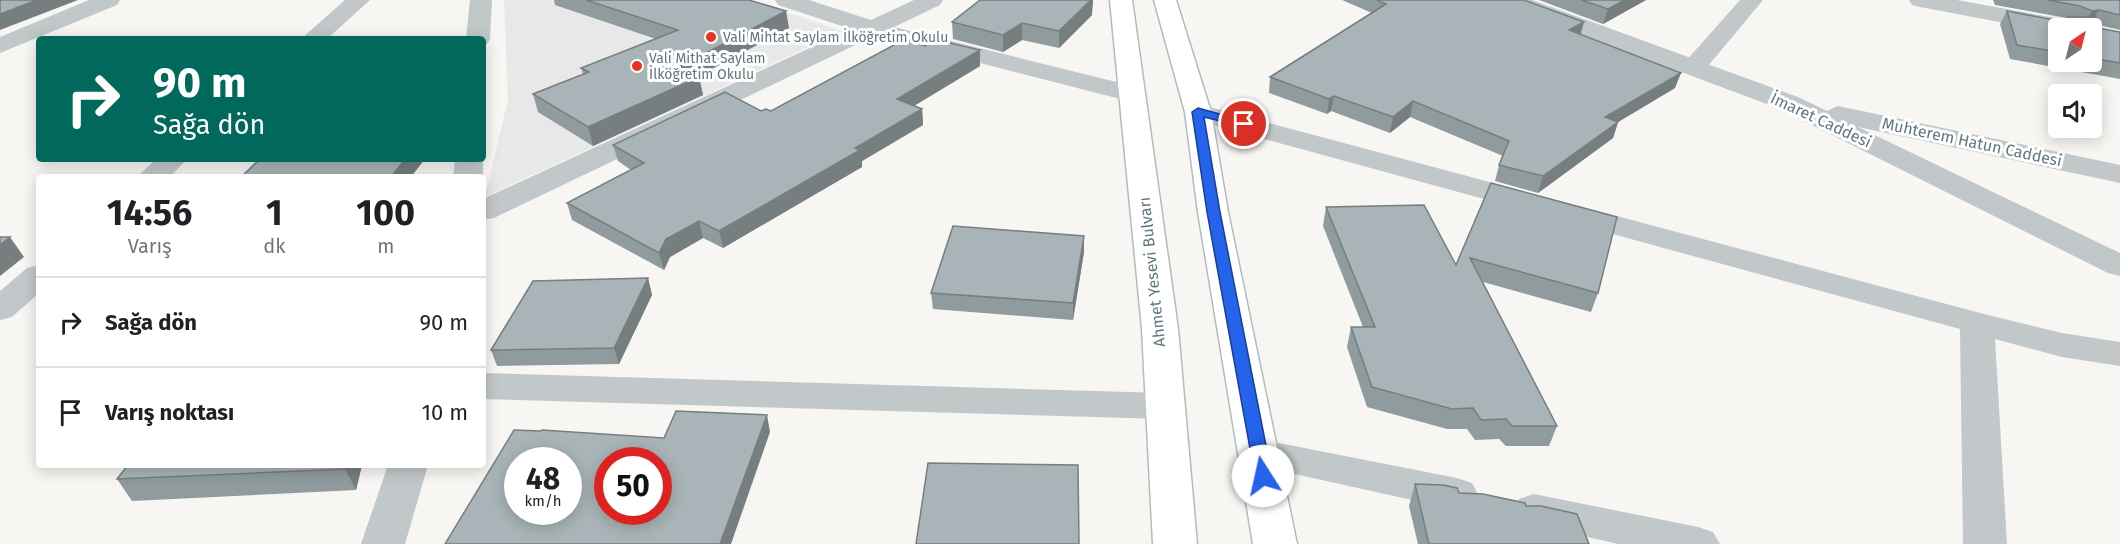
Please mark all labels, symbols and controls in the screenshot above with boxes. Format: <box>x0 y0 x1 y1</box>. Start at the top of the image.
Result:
north arrow <box>2048 18 2102 72</box>
map controls <box>2048 18 2102 138</box>
place label: Vali Mihtat Saylam İlköğretim Okulu <box>723 28 948 46</box>
marker: Vali Mihtat Saylam İlköğretim Okulu <box>704 30 718 44</box>
place label: Vali Mithat Saylam İlköğretim Okulu <box>649 50 766 83</box>
text: 90 m <box>153 58 247 108</box>
marker: Vali Mithat Saylam İlköğretim Okulu <box>630 59 644 73</box>
icon: right <box>54 60 132 138</box>
button: sound <box>2048 84 2102 138</box>
street label: İmaret Caddesi <box>1768 87 1875 152</box>
pin <box>1218 98 1269 149</box>
icon: arrive <box>1227 107 1260 140</box>
text: Sağa dön <box>153 109 265 141</box>
street label: Muhterem Hatun Caddesi <box>1880 114 2064 170</box>
text: 14:56 <box>107 191 192 235</box>
text: 1 <box>266 191 283 235</box>
text: 100 <box>356 191 415 235</box>
street label: Ahmet Yesevi Bulvarı <box>1135 196 1169 348</box>
text: Varış <box>128 234 172 258</box>
text: dk <box>263 234 285 258</box>
text: m <box>377 234 394 258</box>
icon: right <box>54 306 87 339</box>
text: Sağa dön <box>105 309 197 336</box>
text: 90 m <box>419 309 468 336</box>
icon: arrive <box>54 396 87 429</box>
text: Varış noktası <box>105 399 234 426</box>
text: 10 m <box>422 399 468 426</box>
position arrow <box>1231 444 1295 508</box>
speed limit sign: 50 <box>594 447 672 525</box>
text: 48 <box>526 461 560 497</box>
text: km/h <box>524 492 562 510</box>

